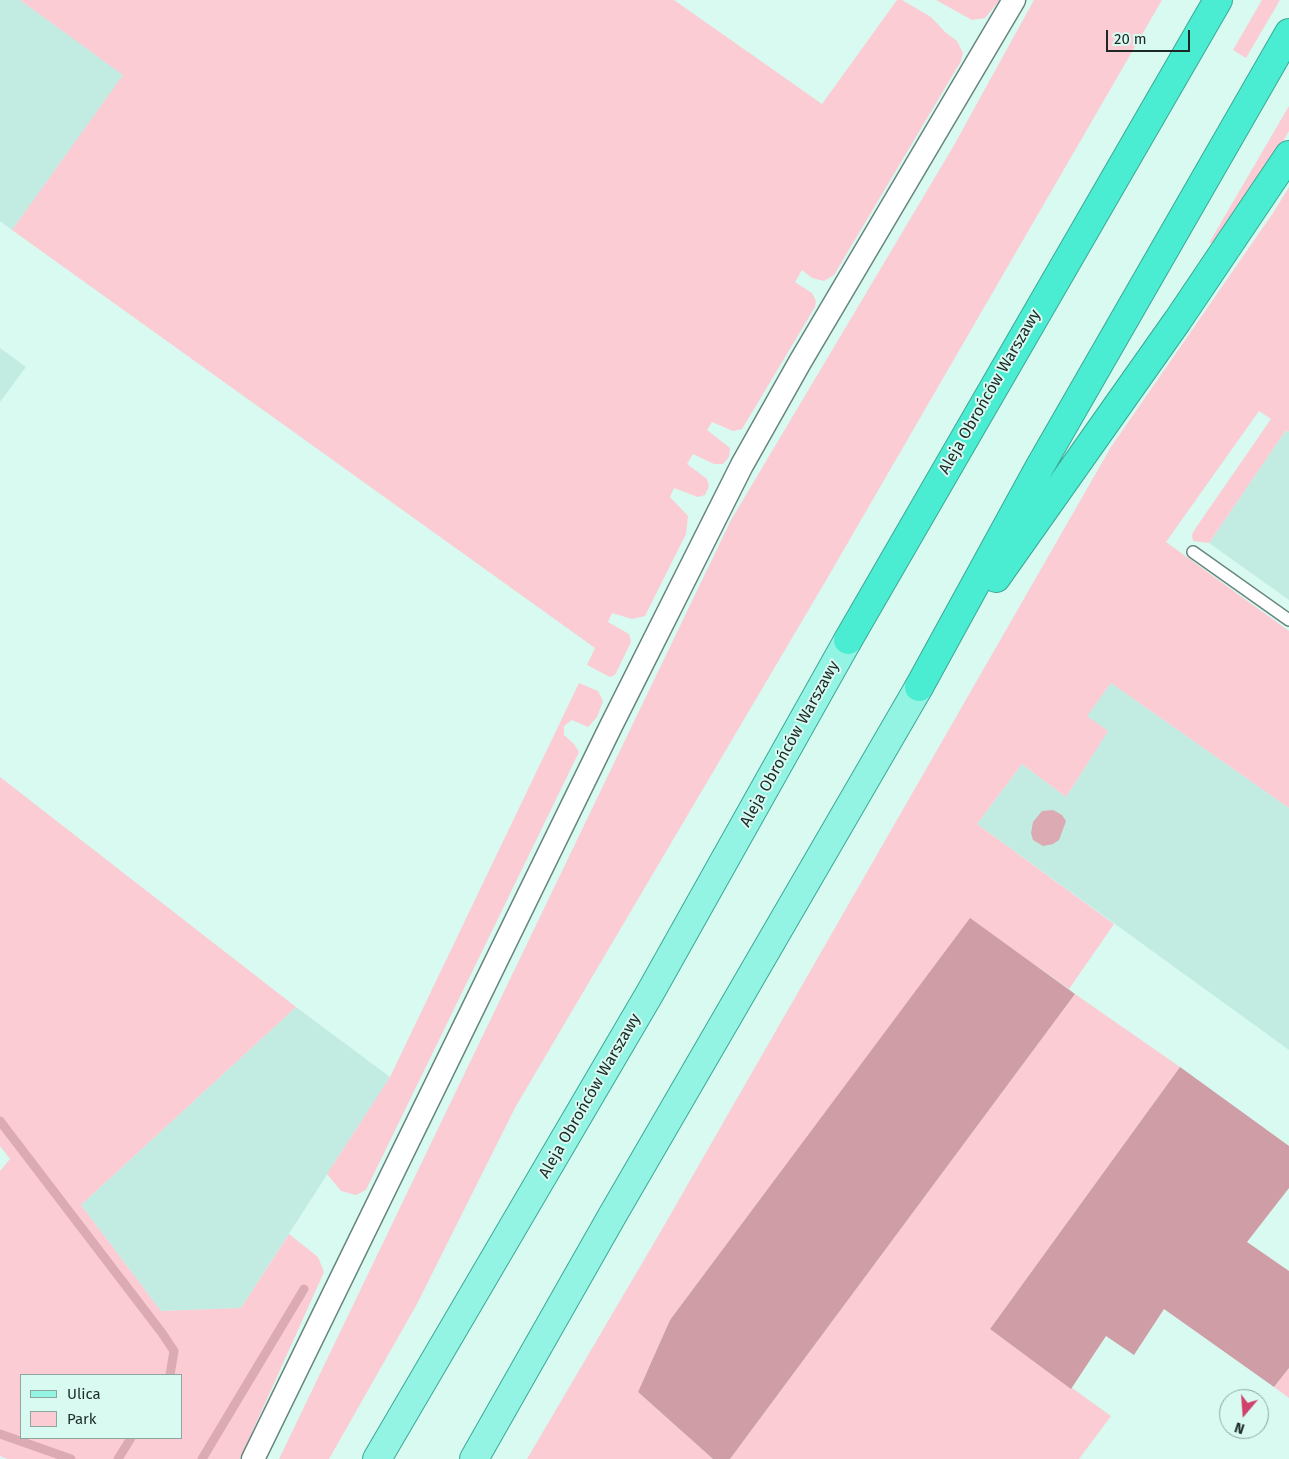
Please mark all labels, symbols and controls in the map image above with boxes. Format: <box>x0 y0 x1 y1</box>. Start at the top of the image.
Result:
scale bar <box>1109 20 1193 52</box>
text: 20 m <box>1114 30 1147 48</box>
street label: Aleja Obrońców Warszawy <box>935 306 1045 478</box>
street label: Aleja Obrońców Warszawy <box>736 658 844 830</box>
street label: Aleja Obrońców Warszawy <box>535 1010 645 1182</box>
legend <box>20 1374 182 1439</box>
text: Ulica <box>67 1385 101 1403</box>
north arrow <box>1219 1389 1269 1439</box>
text: Park <box>67 1410 97 1428</box>
text: N <box>1232 1418 1247 1437</box>

